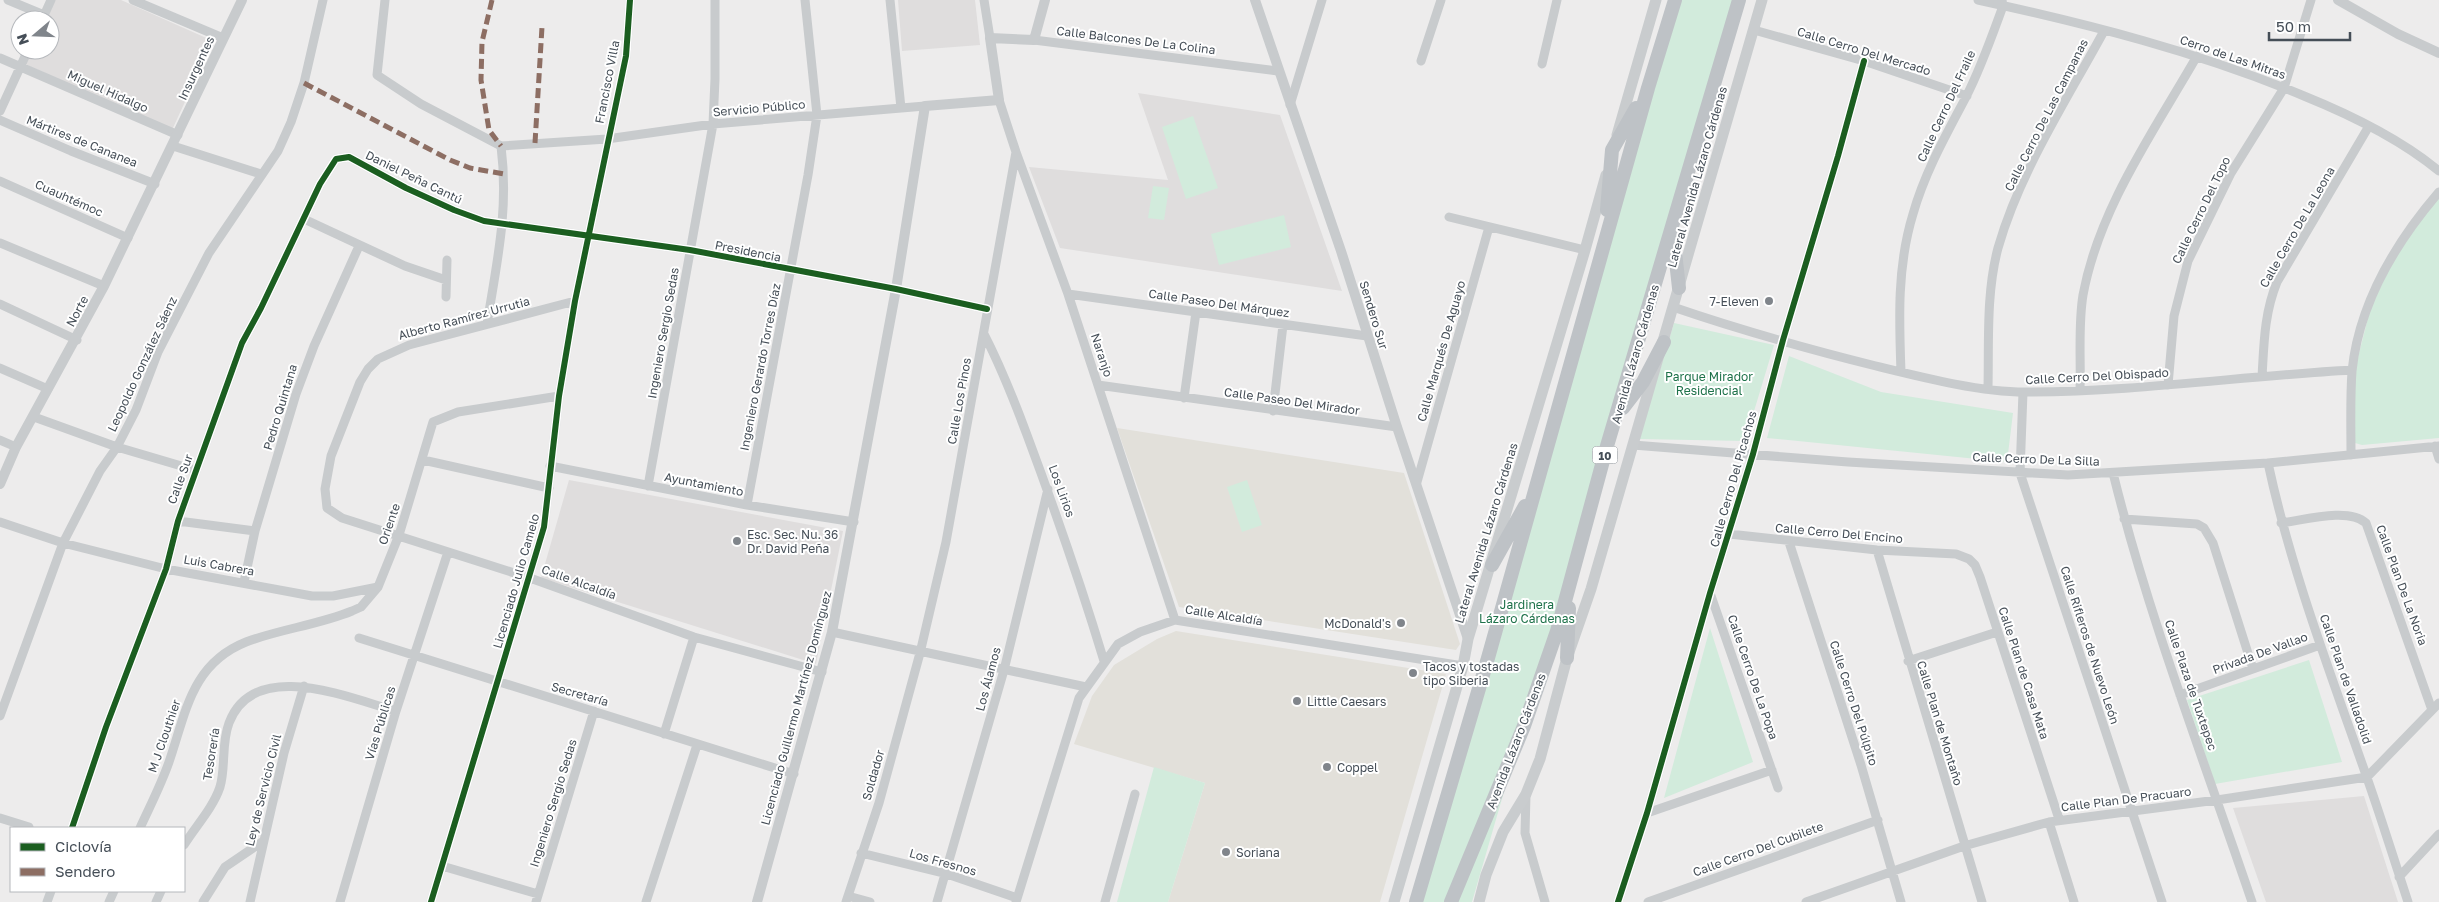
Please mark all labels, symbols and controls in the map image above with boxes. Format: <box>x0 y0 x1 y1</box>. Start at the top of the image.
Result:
north arrow <box>10 10 60 60</box>
scale bar <box>2269 10 2350 42</box>
text: 50 m <box>2276 17 2311 35</box>
street label: Calle Balcones De La Colina <box>1056 23 1216 57</box>
street label: Calle Cerro Del Mercado <box>1795 24 1933 78</box>
text: N <box>12 32 32 47</box>
street label: Cerro de Las Mitras <box>2178 32 2288 82</box>
street label: Insurgentes <box>175 34 217 102</box>
street label: Calle Cerro De Las Campanas <box>2001 36 2091 194</box>
street label: Francisco Villa <box>592 39 622 125</box>
street label: Calle Cerro Del Fraile <box>1914 48 1979 164</box>
street label: Miguel Hidalgo <box>65 66 151 116</box>
street label: Lateral Avenida Lázaro Cárdenas <box>1664 85 1730 269</box>
street label: Servicio Público <box>712 96 806 120</box>
street label: Mártires de Cananea <box>24 112 140 170</box>
street label: Daniel Peña Cantú <box>363 147 465 207</box>
street label: Calle Cerro Del Topo <box>2169 154 2233 266</box>
street label: Calle Cerro De La Leona <box>2256 164 2338 290</box>
street label: Cuauhtémoc <box>33 176 106 220</box>
street label: Presidencia <box>714 237 782 265</box>
street label: Ingeniero Sergio Sedas <box>644 266 682 400</box>
street label: Sendero Sur <box>1356 279 1392 351</box>
street label: Calle Marqués De Aguayo <box>1414 279 1468 423</box>
street label: Ingeniero Gerardo Torres Díaz <box>736 282 784 452</box>
street label: Avenida Lázaro Cárdenas <box>1608 283 1662 425</box>
street label: Calle Paseo Del Márquez <box>1148 286 1290 320</box>
street label: Norte <box>63 293 91 329</box>
street label: Alberto Ramírez Urrutia <box>397 293 531 343</box>
street label: Leopoldo González Sáenz <box>104 294 180 434</box>
place label: 7-Eleven <box>1709 294 1759 309</box>
marker: 7-Eleven <box>1763 295 1775 307</box>
street label: Naranjo <box>1088 331 1116 379</box>
street label: Calle Los Pinos <box>944 356 974 446</box>
street label: Pedro Quintana <box>260 362 300 452</box>
street label: Calle Cerro Del Obispado <box>2025 365 2169 387</box>
park label: Parque Mirador Residencial <box>1665 369 1753 398</box>
street label: Calle Paseo Del Mirador <box>1223 384 1361 418</box>
street label: Calle Cerro Del Picachos <box>1706 409 1760 549</box>
street label: Lateral Avenida Lázaro Cárdenas <box>1451 441 1521 625</box>
road number: 10 <box>1592 446 1618 464</box>
street label: Calle Cerro De La Silla <box>1972 449 2100 469</box>
street label: Calle Sur <box>164 452 196 506</box>
street label: Los Lirios <box>1046 463 1078 519</box>
street label: Ayuntamiento <box>663 469 745 499</box>
street label: Oriente <box>375 501 403 547</box>
street label: Licenciado Julio Camelo <box>490 512 542 650</box>
street label: Calle Cerro Del Encino <box>1774 520 1904 546</box>
street label: Calle Plan De La Noria <box>2373 523 2431 647</box>
place label: Esc. Sec. Nu. 36 Dr. David Peña <box>747 527 838 556</box>
marker: Esc. Sec. Nu. 36 Dr. David Peña <box>731 535 743 547</box>
street label: Luis Cabrera <box>182 551 256 579</box>
street label: Calle Alcaldía <box>540 562 618 602</box>
street label: Calle Rifleros de Nuevo León <box>2057 564 2123 726</box>
street label: Licenciado Guillermo Martínez Domínguez <box>757 589 835 827</box>
park label: Jardinera Lázaro Cárdenas <box>1479 597 1575 626</box>
street label: Calle Alcaldía <box>1184 601 1264 629</box>
street label: Calle Plan de Casa Mata <box>1995 605 2053 741</box>
street label: Calle Plan de Valladolid <box>2317 612 2375 746</box>
street label: Calle Cerro De La Popa <box>1725 613 1781 741</box>
place label: McDonald's <box>1324 616 1391 631</box>
marker: McDonald's <box>1395 617 1407 629</box>
street label: Calle Plaza de Tuxtepec <box>2162 618 2221 753</box>
street label: Privada De Vallao <box>2210 629 2310 677</box>
street label: Calle Cerro Del Púlpito <box>1827 638 1881 768</box>
street label: Los Álamos <box>972 645 1004 713</box>
place label: Tacos y tostadas tipo Siberia <box>1423 659 1519 688</box>
street label: Calle Plan de Montaño <box>1914 659 1966 787</box>
marker: Tacos y tostadas tipo Siberia <box>1407 667 1419 679</box>
street label: Avenida Lázaro Cárdenas <box>1483 671 1549 811</box>
street label: Secretaría <box>550 679 610 709</box>
street label: Vías Públicas <box>362 684 398 762</box>
place label: Little Caesars <box>1307 694 1386 709</box>
marker: Little Caesars <box>1291 695 1303 707</box>
street label: M J Clouthier <box>144 697 184 775</box>
street label: Tesorería <box>199 727 223 781</box>
street label: Ley de Servicio Civil <box>242 732 284 848</box>
street label: Ingeniero Sergio Sedas <box>526 737 580 869</box>
street label: Soldador <box>859 748 887 802</box>
place label: Coppel <box>1337 760 1378 775</box>
marker: Coppel <box>1321 761 1333 773</box>
street label: Calle Plan De Pracuaro <box>2060 784 2192 814</box>
street label: Calle Cerro Del Cubilete <box>1691 818 1825 880</box>
legend <box>10 827 185 892</box>
text: Ciclovía <box>55 837 112 855</box>
street label: Los Fresnos <box>908 845 978 879</box>
place label: Soriana <box>1236 845 1280 860</box>
marker: Soriana <box>1220 846 1232 858</box>
text: Sendero <box>55 862 115 880</box>

